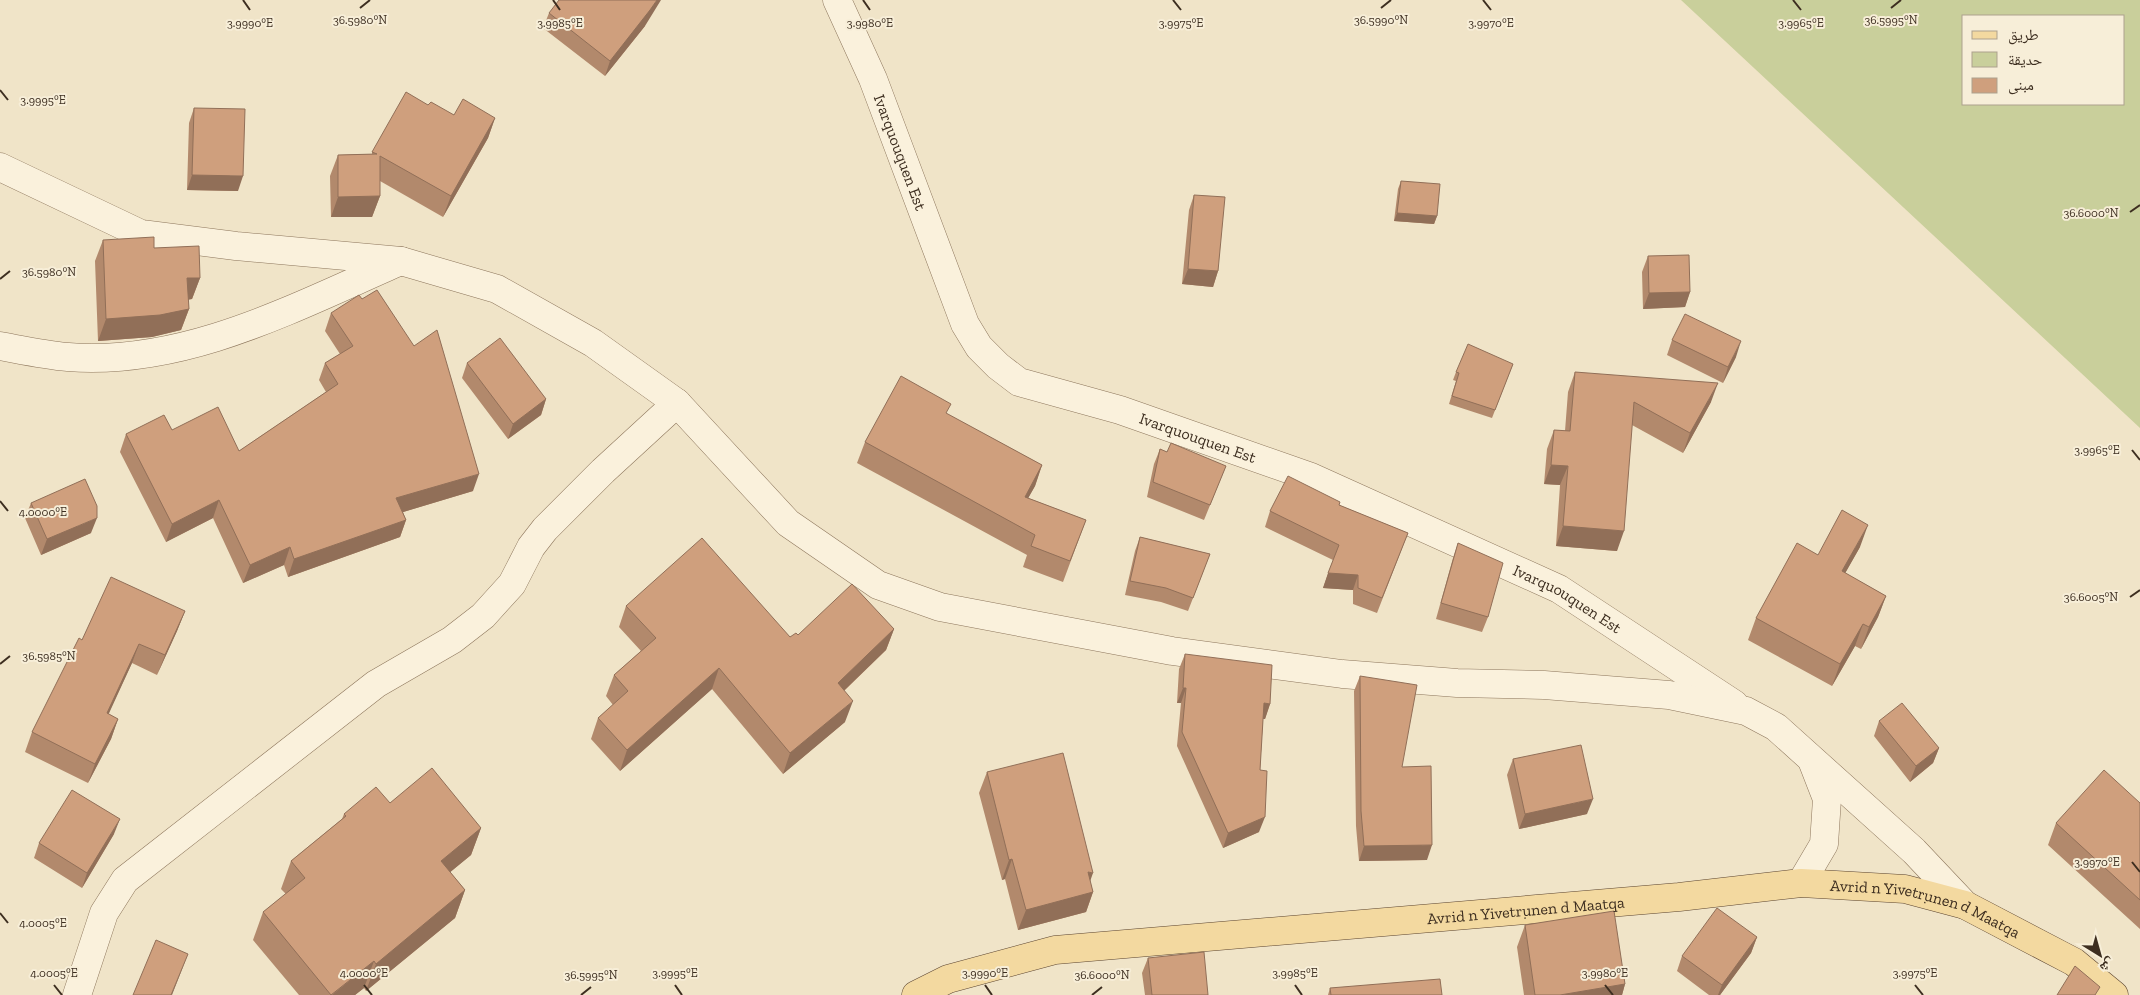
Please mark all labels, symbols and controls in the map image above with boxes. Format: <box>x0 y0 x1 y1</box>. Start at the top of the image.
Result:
text: 36.5980°N <box>333 13 387 27</box>
text: 36.5990°N <box>1354 13 1408 27</box>
text: 36.5995°N <box>1864 13 1918 27</box>
legend <box>1962 15 2125 105</box>
text: 3.9990°E <box>227 16 273 30</box>
text: 3.9985°E <box>537 16 583 30</box>
text: 3.9980°E <box>847 16 893 30</box>
text: 3.9975°E <box>1159 16 1203 30</box>
text: 3.9970°E <box>1468 16 1514 30</box>
text: 3.9965°E <box>1778 16 1824 30</box>
text: طريق <box>2008 26 2039 45</box>
text: حديقة <box>2008 51 2043 69</box>
text: مبنى <box>2008 76 2034 95</box>
street label: Ivarquouquen Est <box>870 92 930 213</box>
text: 3.9995°E <box>20 93 66 107</box>
text: 36.6000°N <box>2063 206 2119 220</box>
text: 36.5980°N <box>22 265 76 279</box>
street label: Ivarquouquen Est <box>1137 409 1259 467</box>
text: 3.9965°E <box>2074 443 2120 457</box>
text: 4.0000°E <box>19 505 67 519</box>
street label: Ivarquouquen Est <box>1510 561 1625 638</box>
text: 36.6005°N <box>2064 590 2118 604</box>
text: 36.5985°N <box>22 649 76 663</box>
text: 3.9970°E <box>2074 855 2120 869</box>
street label: Avrid n Yivetṛunen d Maatqa <box>1830 876 2024 942</box>
street label: Avrid n Yivetṛunen d Maatqa <box>1426 893 1625 928</box>
text: 4.0005°E <box>19 916 67 930</box>
north arrow <box>2075 930 2125 980</box>
text: ش <box>2096 954 2119 976</box>
text: 4.0005°E <box>30 966 78 980</box>
text: 4.0000°E <box>340 966 388 980</box>
text: 3.9995°E <box>652 966 698 980</box>
text: 3.9990°E <box>962 966 1008 980</box>
text: 3.9985°E <box>1272 966 1318 980</box>
text: 3.9980°E <box>1582 966 1628 980</box>
text: 3.9975°E <box>1893 966 1937 980</box>
text: 36.5995°N <box>564 968 618 982</box>
text: 36.6000°N <box>1074 968 1130 982</box>

